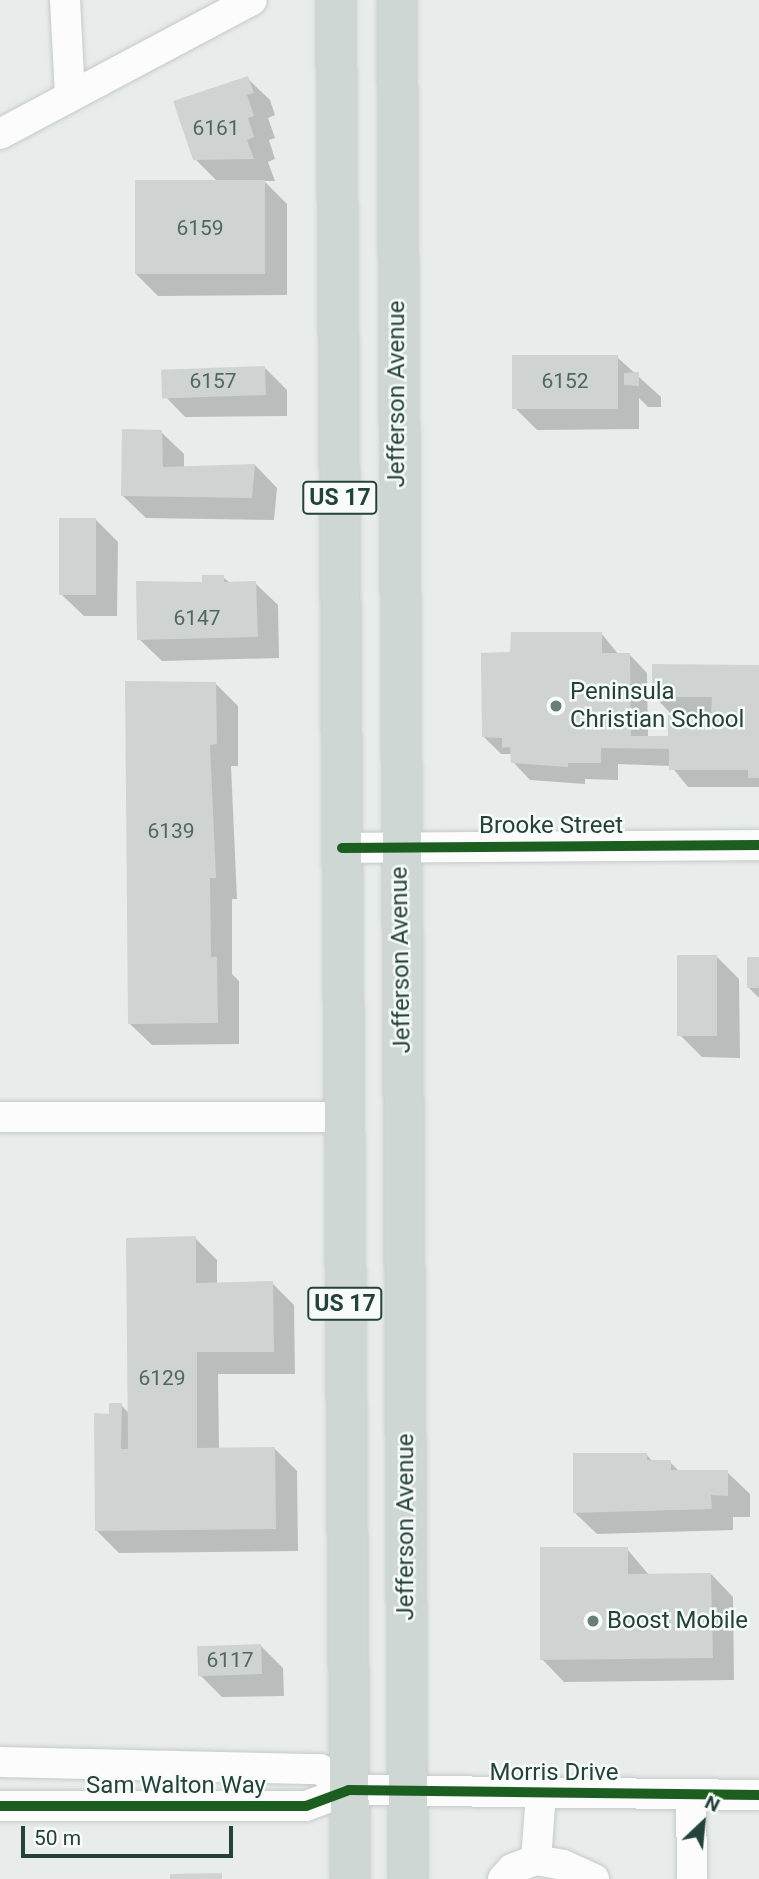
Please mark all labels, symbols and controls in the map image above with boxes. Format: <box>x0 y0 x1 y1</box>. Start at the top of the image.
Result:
house number: 6161 <box>192 115 240 141</box>
house number: 6159 <box>176 215 224 241</box>
street label: Jefferson Avenue <box>383 301 411 487</box>
house number: 6157 <box>189 368 237 394</box>
house number: 6152 <box>541 368 589 394</box>
road number: US 17 <box>302 478 378 518</box>
house number: 6147 <box>173 605 221 631</box>
place label: Peninsula Christian School <box>570 678 744 734</box>
marker: Peninsula Christian School <box>548 698 564 714</box>
street label: Brooke Street <box>479 812 623 840</box>
house number: 6139 <box>147 818 195 844</box>
street label: Jefferson Avenue <box>385 866 417 1054</box>
road number: US 17 <box>306 1284 384 1324</box>
house number: 6129 <box>138 1365 186 1391</box>
street label: Jefferson Avenue <box>392 1434 420 1620</box>
place label: Boost Mobile <box>607 1607 748 1635</box>
marker: Boost Mobile <box>585 1613 601 1629</box>
house number: 6117 <box>206 1647 254 1673</box>
street label: Morris Drive <box>490 1759 618 1787</box>
street label: Sam Walton Way <box>86 1772 266 1800</box>
north arrow <box>668 1788 738 1858</box>
text: N <box>701 1790 723 1817</box>
scale bar <box>24 1812 236 1856</box>
text: 50 m <box>34 1826 81 1850</box>

